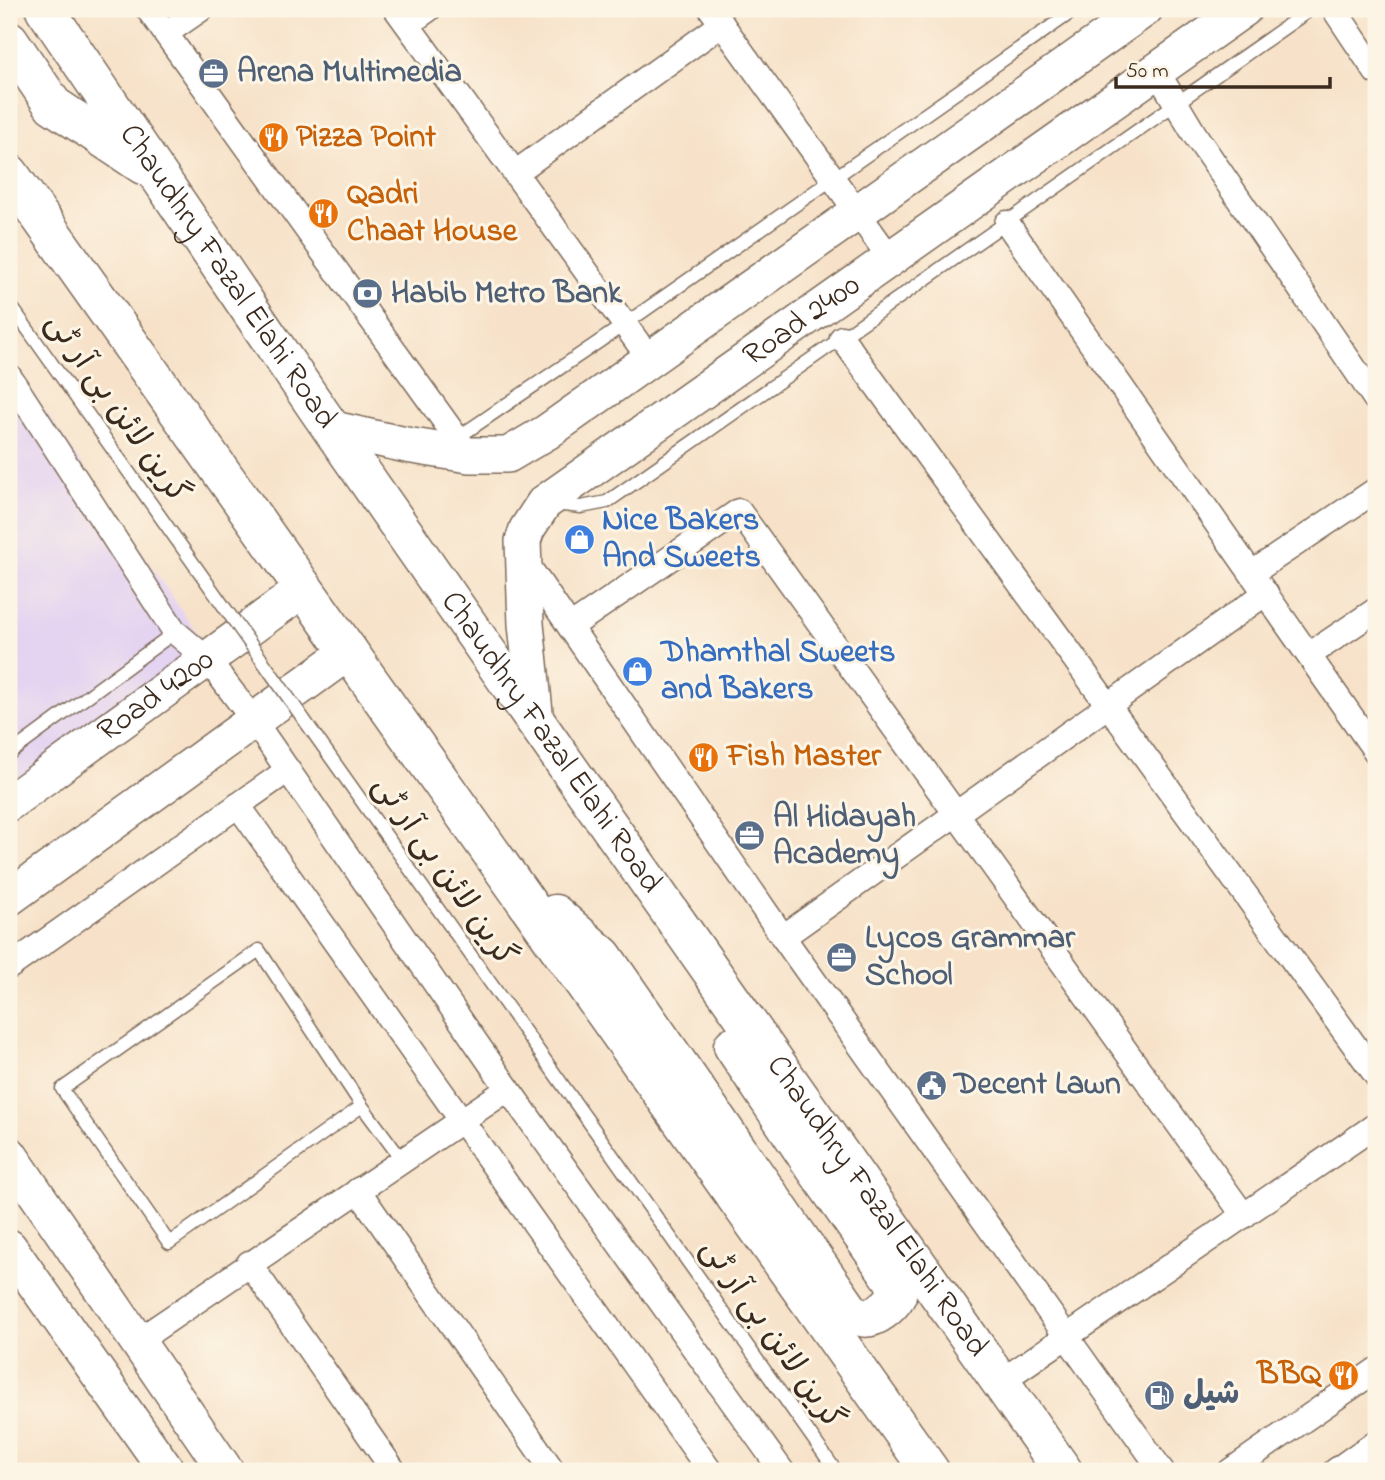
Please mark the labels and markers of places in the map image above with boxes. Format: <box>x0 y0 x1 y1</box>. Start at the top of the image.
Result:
place label: Arena Multimedia <box>237 50 462 97</box>
office icon: Arena Multimedia <box>197 56 231 90</box>
place label: Pizza Point <box>296 115 436 162</box>
restaurant icon: Pizza Point <box>256 121 290 155</box>
place label: Qadri Chaat House <box>347 172 519 256</box>
restaurant icon: Qadri Chaat House <box>307 196 341 230</box>
place label: Habib Metro Bank <box>391 271 623 318</box>
bank icon: Habib Metro Bank <box>351 277 385 311</box>
place label: Nice Bakers And Sweets <box>602 498 761 582</box>
shop icon: Nice Bakers And Sweets <box>562 522 596 556</box>
place label: Dhamthal Sweets and Bakers <box>659 630 896 714</box>
shop icon: Dhamthal Sweets and Bakers <box>621 654 655 688</box>
place label: Fish Master <box>725 734 882 781</box>
restaurant icon: Fish Master <box>687 740 721 774</box>
place label: Al Hidayah Academy <box>773 795 916 880</box>
office icon: Al Hidayah Academy <box>733 819 767 853</box>
place label: Lycos Grammar School <box>865 916 1076 1000</box>
office icon: Lycos Grammar School <box>825 940 859 974</box>
place label: Decent Lawn <box>952 1062 1121 1109</box>
public building icon: Decent Lawn <box>914 1068 948 1102</box>
place label: BBQ <box>1255 1352 1322 1399</box>
restaurant icon: BBQ <box>1327 1358 1361 1392</box>
place label: شیل <box>1183 1372 1239 1419</box>
fuel station icon: شیل <box>1143 1378 1177 1412</box>

